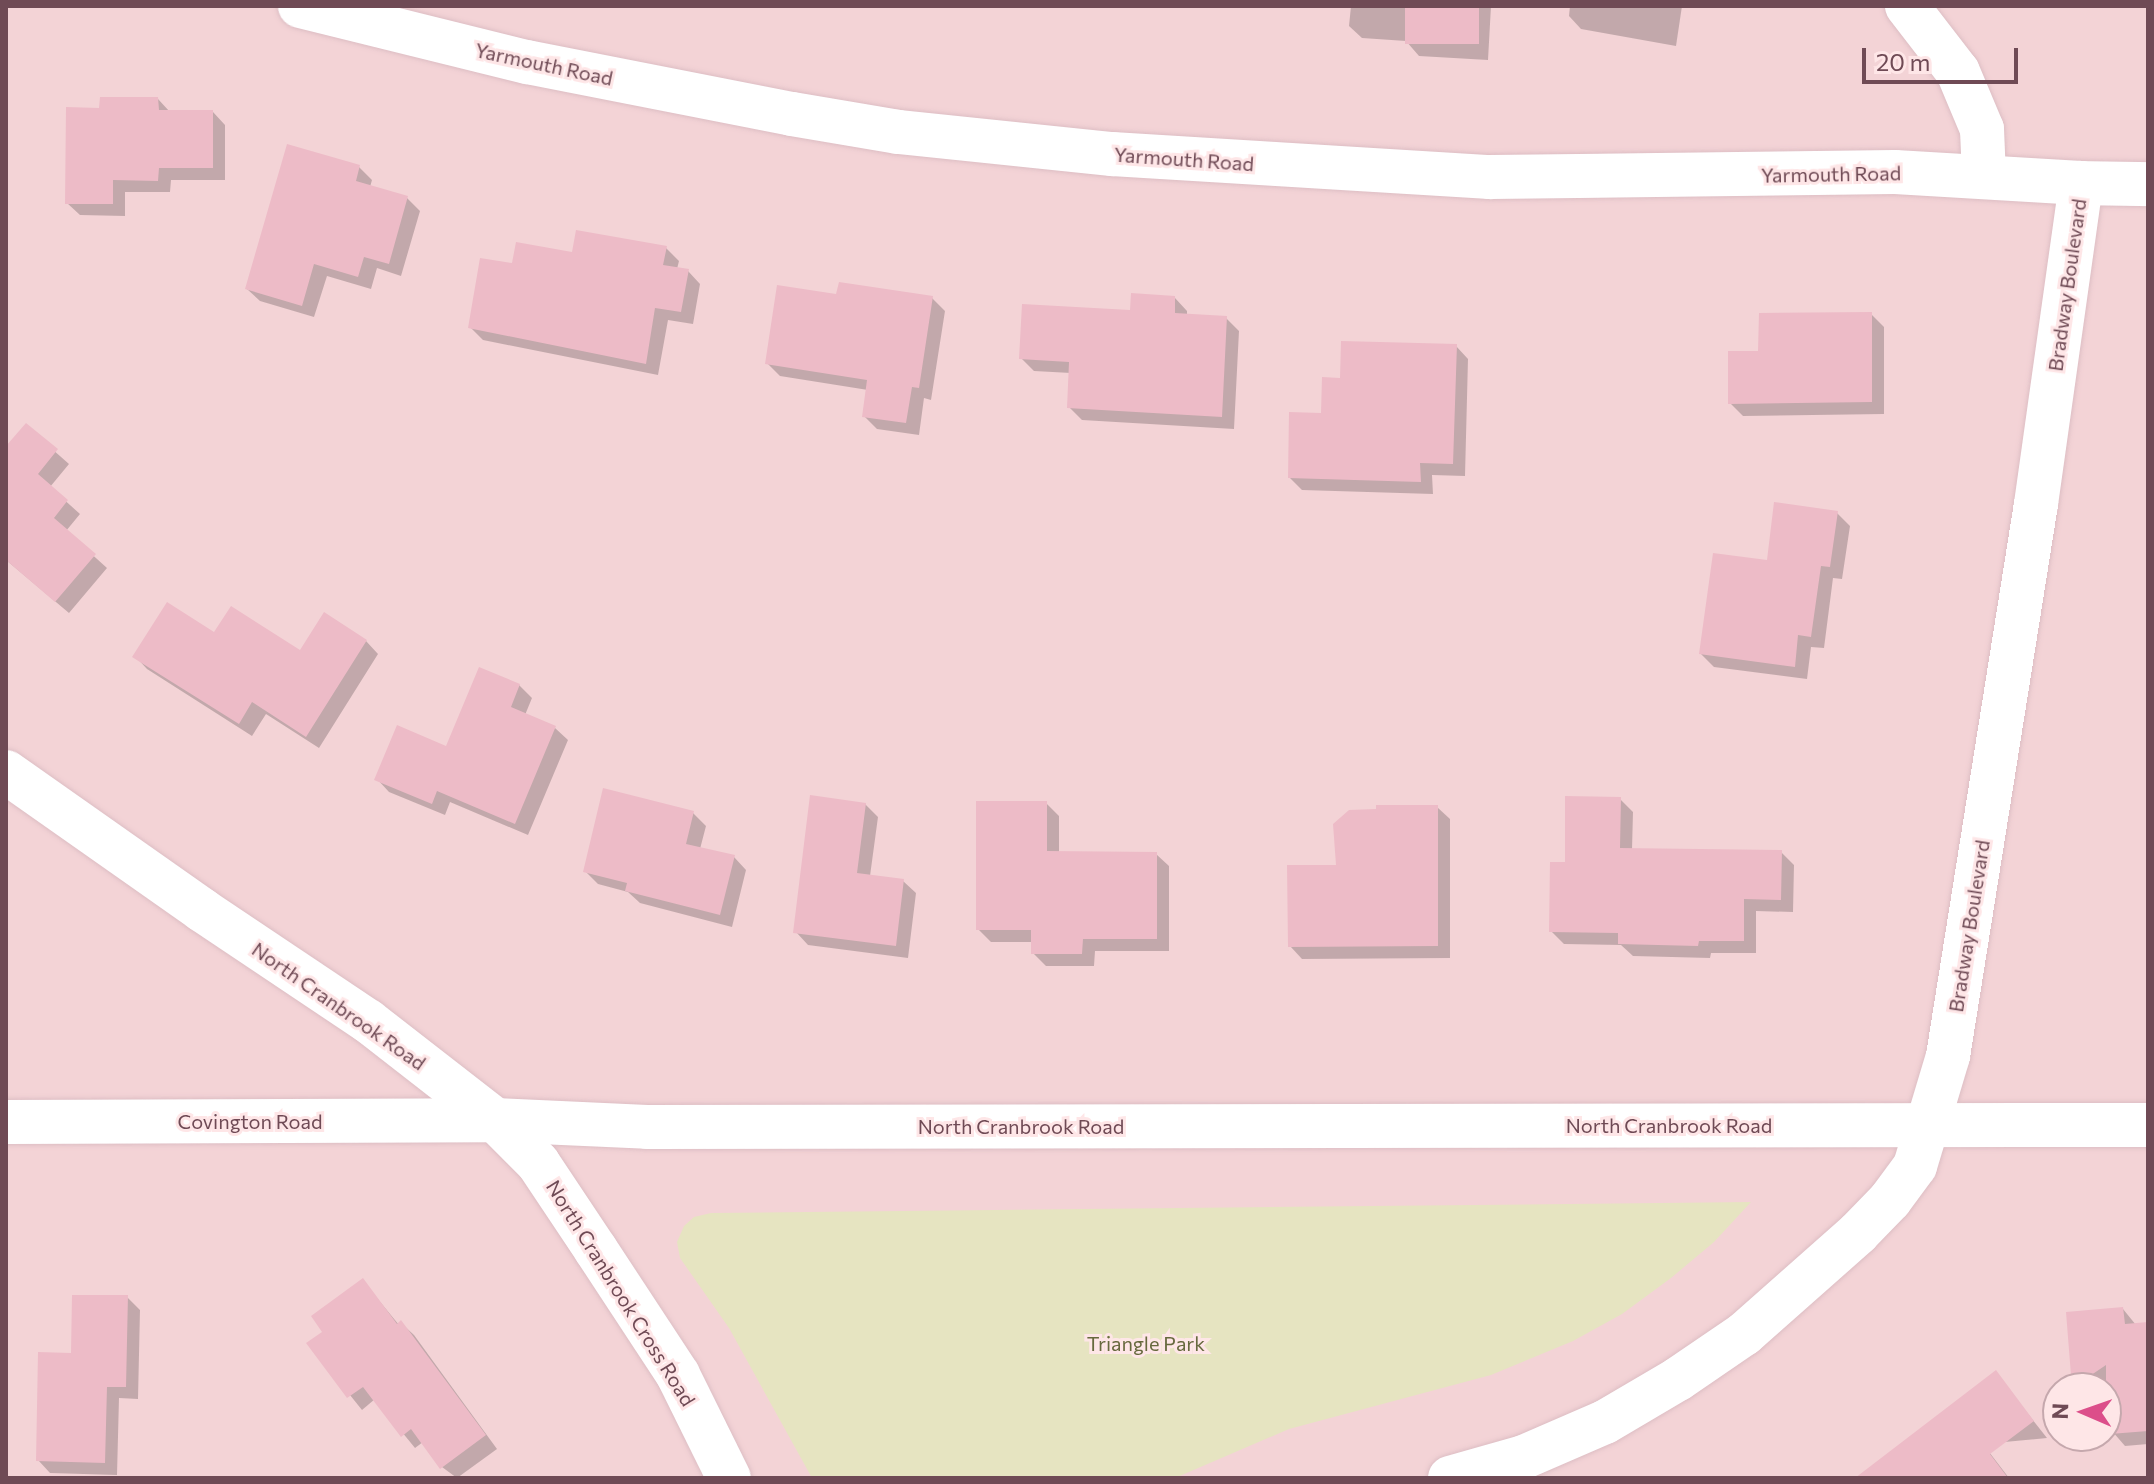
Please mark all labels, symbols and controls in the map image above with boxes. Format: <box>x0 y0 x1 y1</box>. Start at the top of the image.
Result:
scale bar <box>1866 32 2022 82</box>
street label: Yarmouth Road <box>473 38 615 90</box>
text: 20 m <box>1876 47 1930 76</box>
street label: Yarmouth Road <box>1113 142 1255 176</box>
street label: Yarmouth Road <box>1761 161 1901 187</box>
street label: Bradway Boulevard <box>2043 197 2091 373</box>
street label: Bradway Boulevard <box>1944 838 1994 1014</box>
street label: North Cranbrook Road <box>247 937 431 1075</box>
street label: Covington Road <box>178 1109 322 1133</box>
street label: North Cranbrook Road <box>1566 1113 1772 1137</box>
street label: North Cranbrook Road <box>918 1114 1124 1138</box>
street label: North Cranbrook Cross Road <box>541 1176 701 1410</box>
park label: Triangle Park <box>1087 1331 1205 1355</box>
north arrow <box>2042 1372 2122 1452</box>
text: N <box>2046 1402 2073 1420</box>

